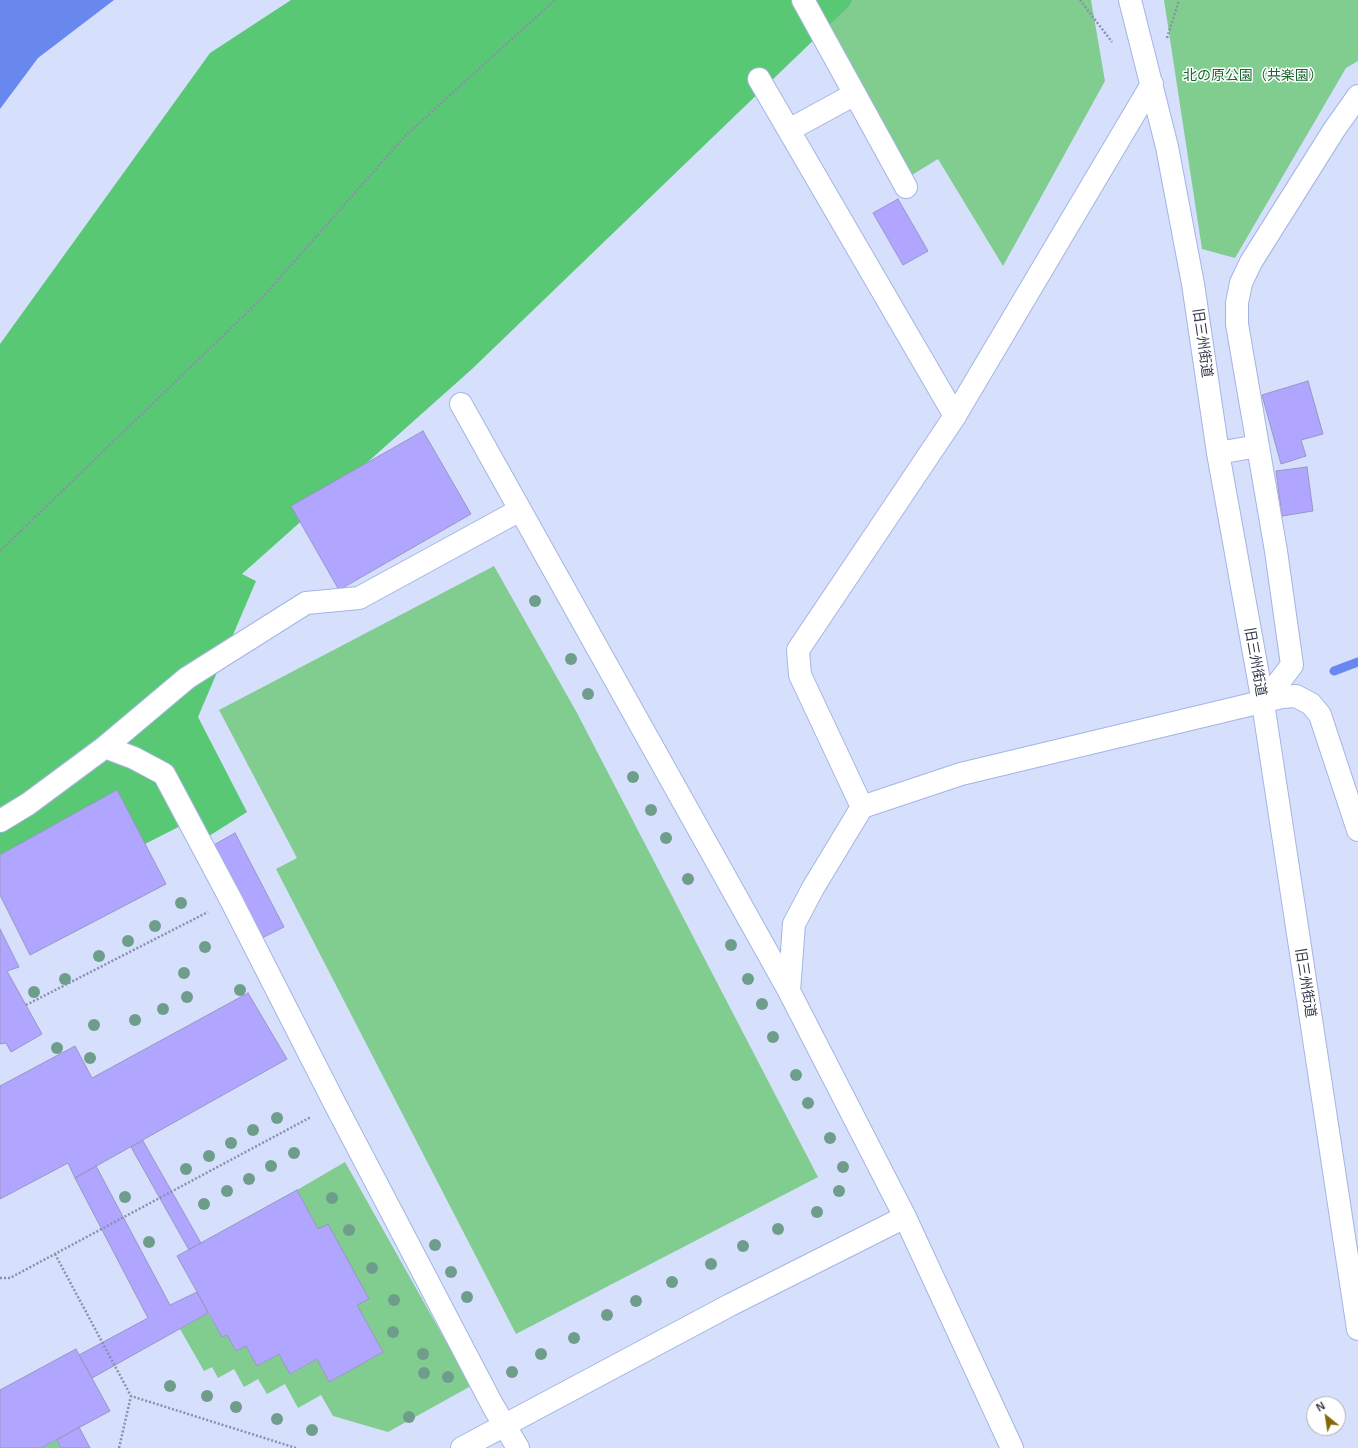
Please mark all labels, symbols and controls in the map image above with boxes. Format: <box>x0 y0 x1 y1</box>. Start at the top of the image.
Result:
park label: 北の原公園（共楽園） <box>1183 68 1323 84</box>
street label: 旧三州街道 <box>1189 307 1215 379</box>
street label: 旧三州街道 <box>1241 626 1269 698</box>
street label: 旧三州街道 <box>1291 947 1319 1019</box>
north arrow <box>1306 1396 1346 1436</box>
text: N <box>1314 1399 1327 1414</box>

